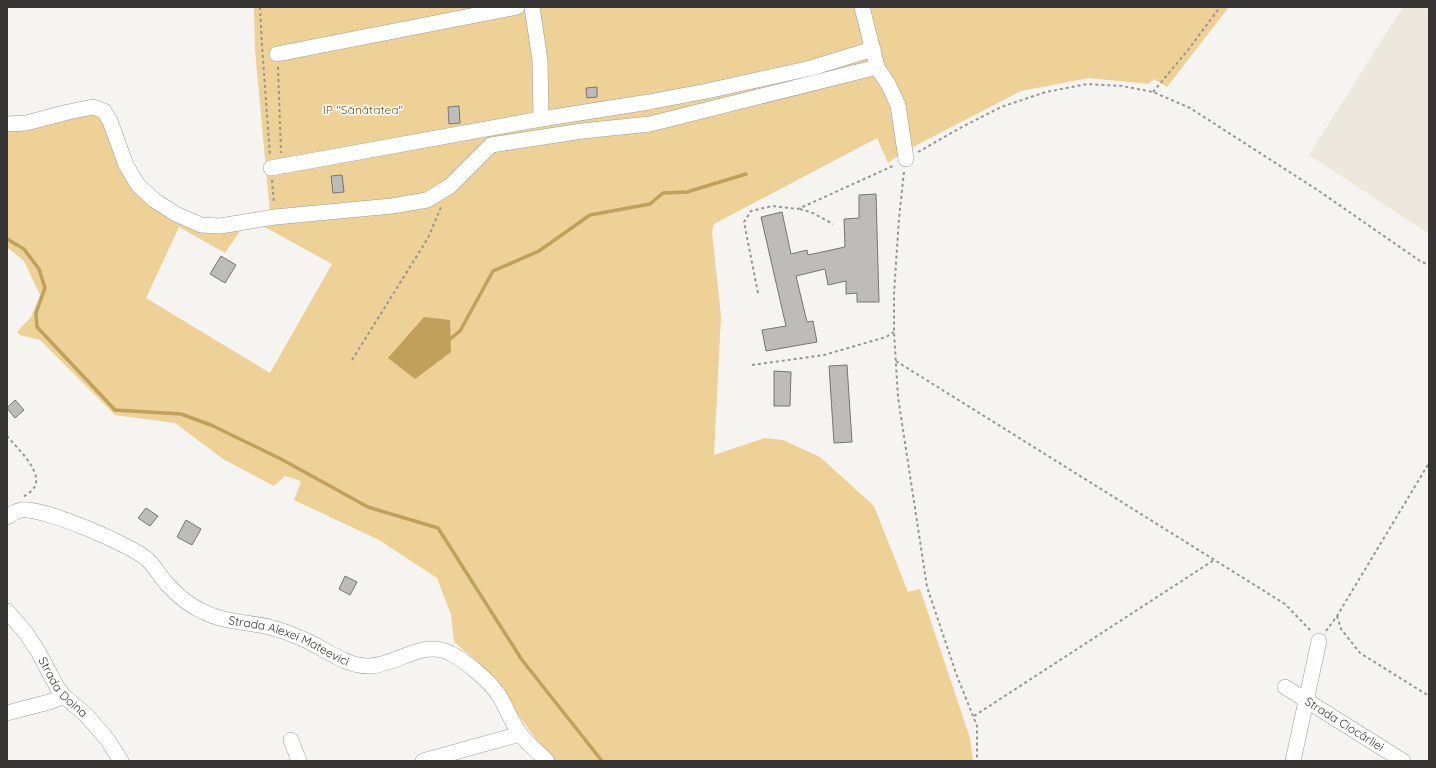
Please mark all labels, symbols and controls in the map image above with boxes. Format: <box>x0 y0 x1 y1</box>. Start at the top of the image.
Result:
park label: IP "Sănătatea" <box>323 102 404 117</box>
street label: Strada Alexei Mateevici <box>227 612 352 669</box>
street label: Strada Doina <box>35 654 91 720</box>
street label: Strada Ciocârliei <box>1302 693 1387 754</box>

